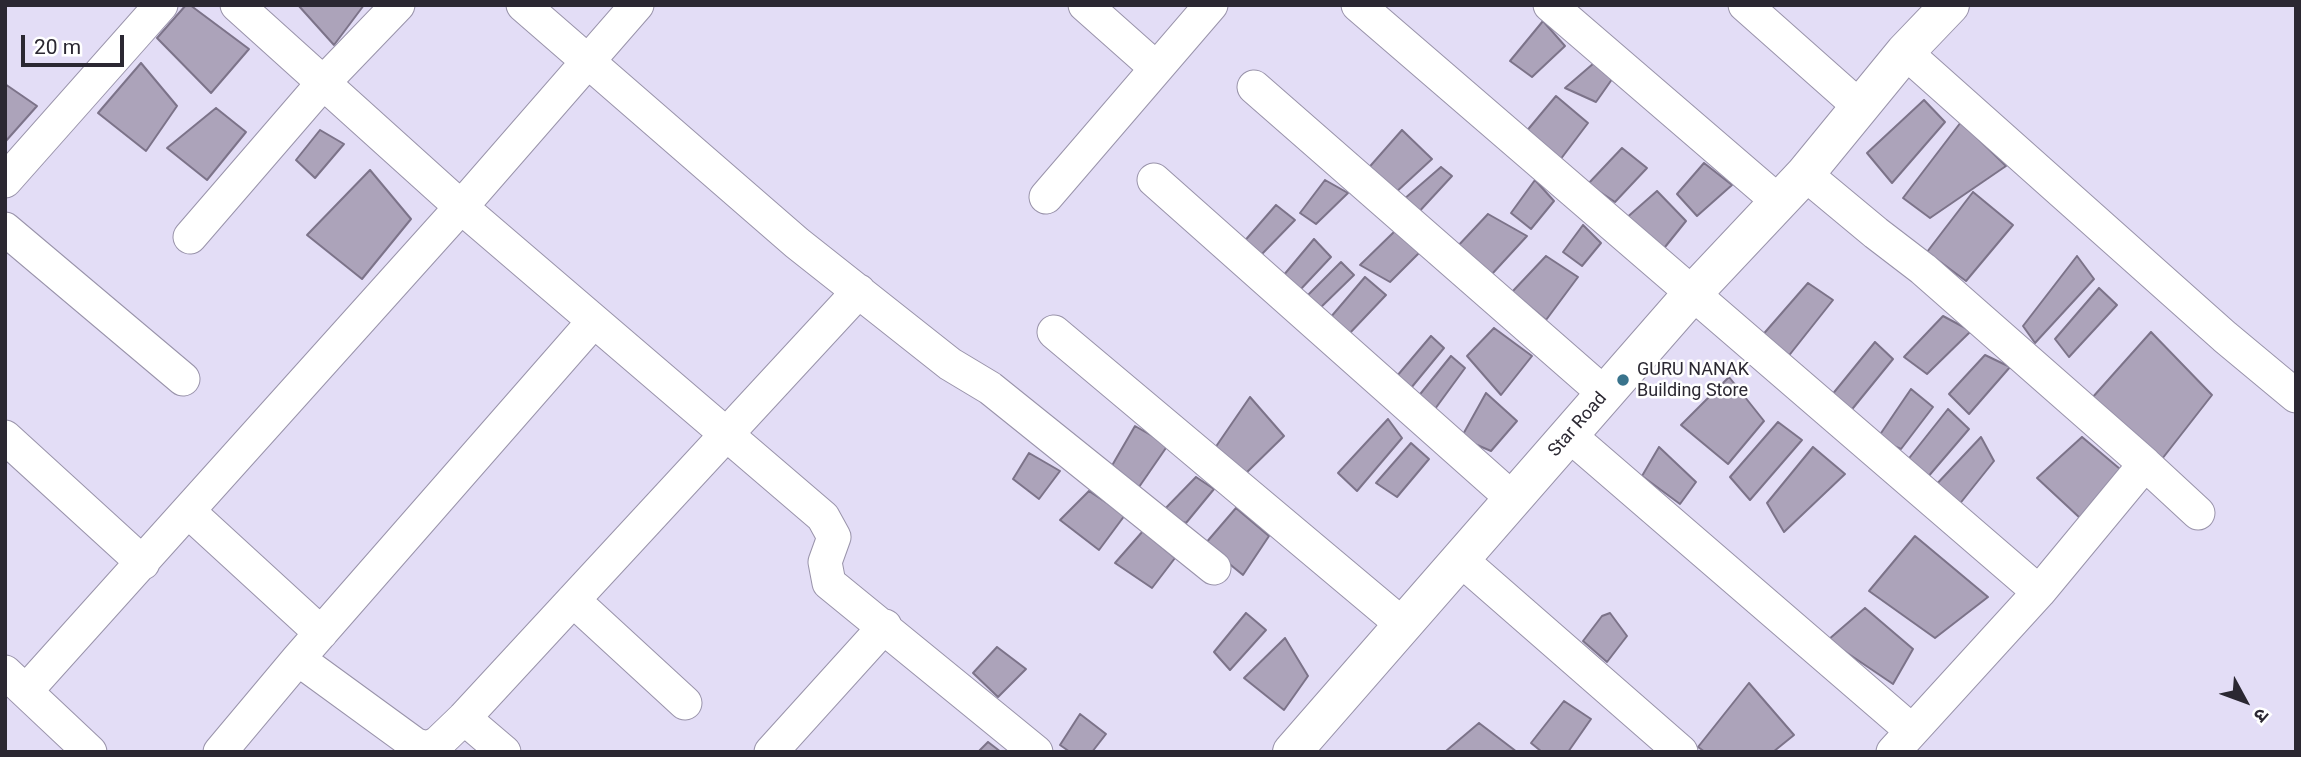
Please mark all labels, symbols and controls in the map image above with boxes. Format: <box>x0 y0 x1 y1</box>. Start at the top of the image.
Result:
scale bar <box>24 21 128 65</box>
text: 20 m <box>34 35 81 59</box>
place label: GURU NANAK Building Store <box>1637 359 1749 402</box>
marker: GURU NANAK Building Store <box>1615 372 1631 388</box>
street label: Star Road <box>1544 388 1612 462</box>
north arrow <box>2210 666 2280 736</box>
text: उ <box>2249 703 2274 727</box>

